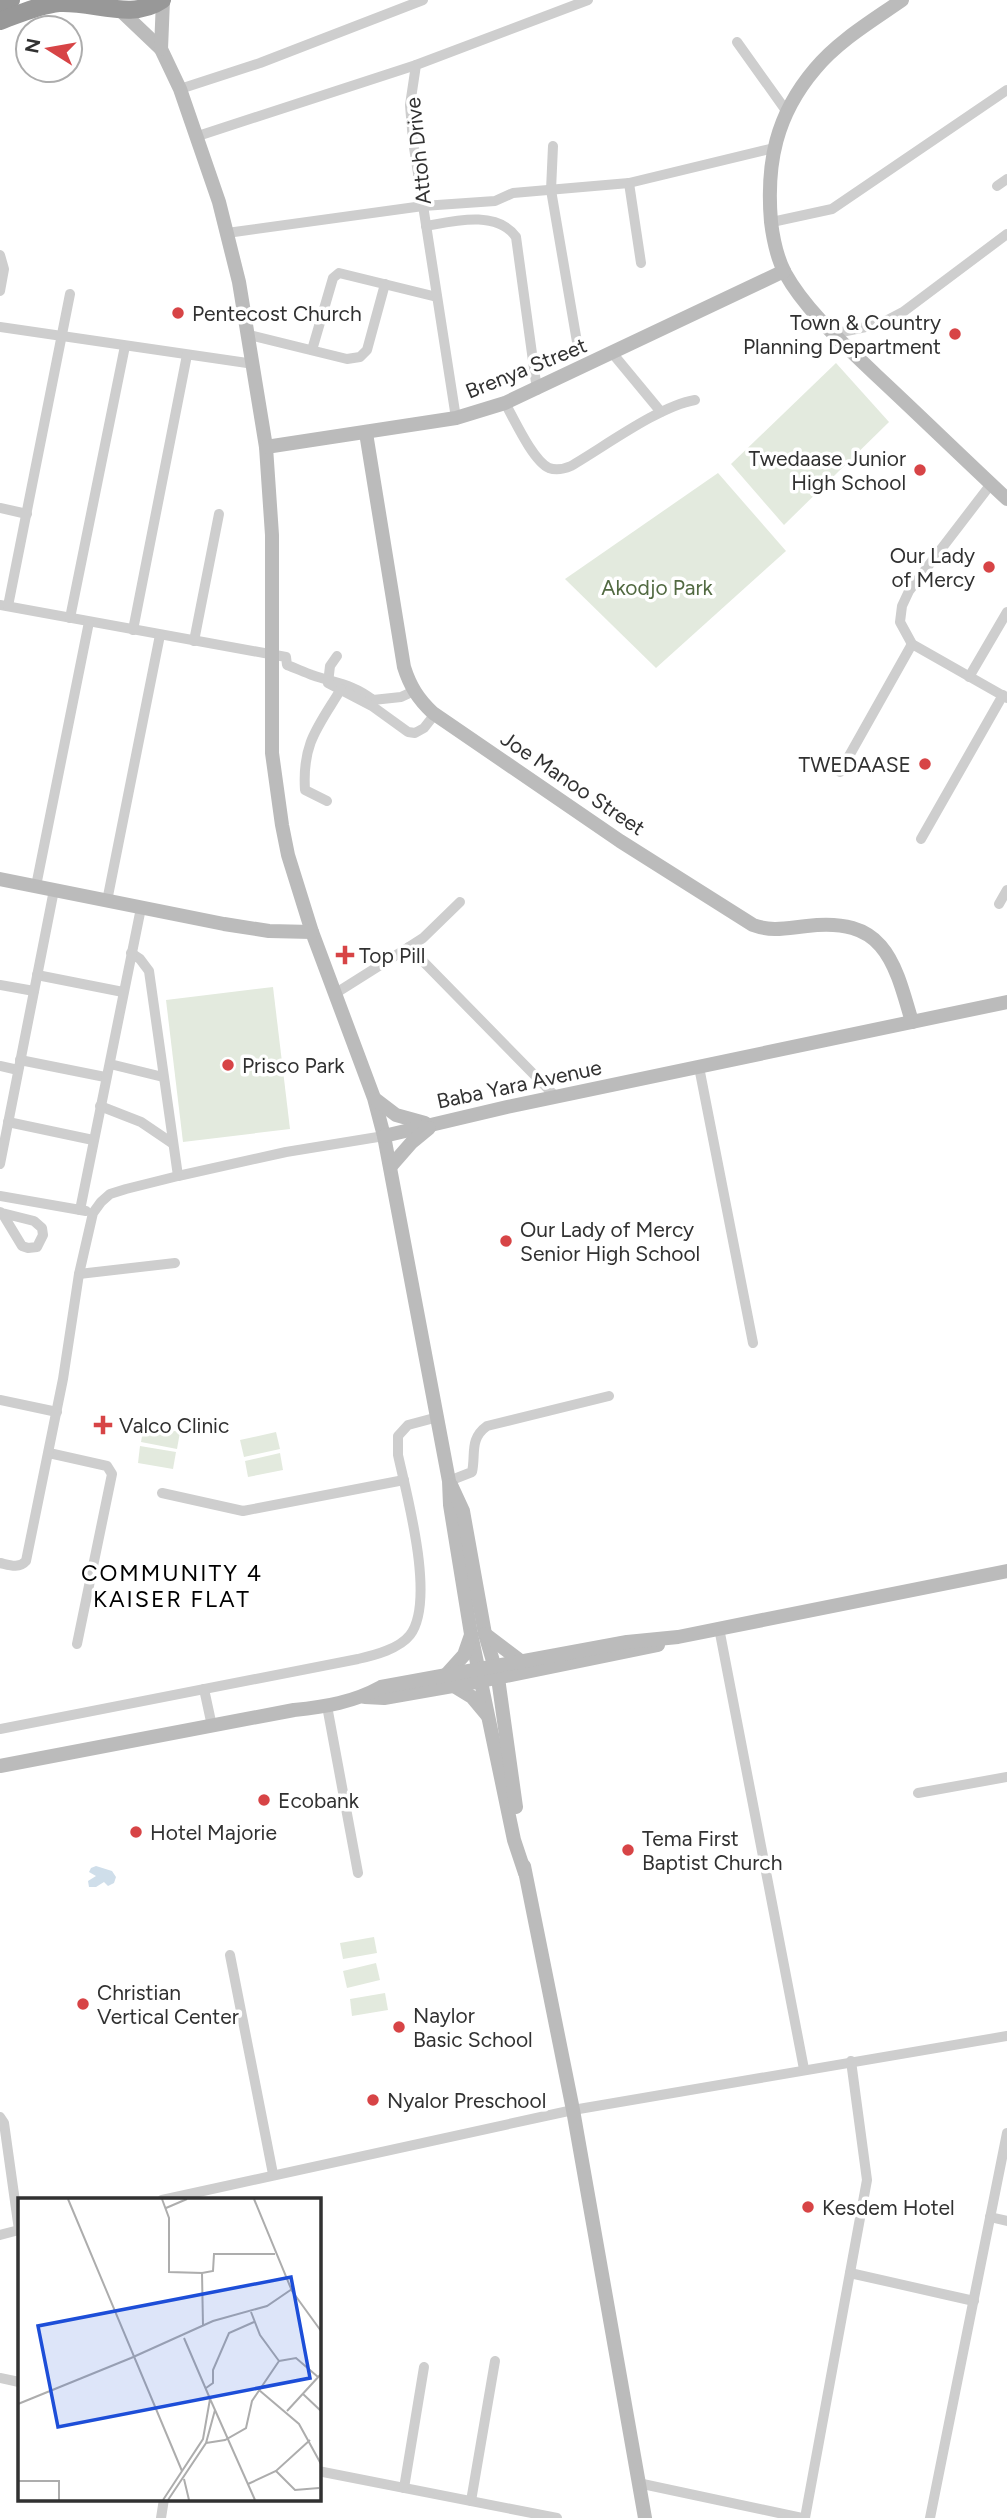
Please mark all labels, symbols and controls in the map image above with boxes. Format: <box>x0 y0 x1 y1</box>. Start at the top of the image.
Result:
north arrow <box>14 14 84 84</box>
text: N <box>20 36 45 55</box>
street label: Attoh Drive <box>400 96 436 206</box>
place label: Pentecost Church <box>192 301 362 326</box>
marker: Pentecost Church <box>170 305 186 321</box>
place label: Town & Country Planning Department <box>743 310 941 359</box>
marker: Town & Country Planning Department <box>947 326 963 342</box>
street label: Brenya Street <box>462 332 590 404</box>
place label: Twedaase Junior High School <box>748 446 906 495</box>
marker: Twedaase Junior High School <box>912 462 928 478</box>
place label: Our Lady of Mercy <box>890 543 975 592</box>
marker: Our Lady of Mercy <box>981 559 997 575</box>
park label: Akodjo Park <box>601 575 714 600</box>
street label: Joe Manoo Street <box>496 726 650 840</box>
place label: TWEDAASE <box>799 752 911 777</box>
marker: TWEDAASE <box>917 756 933 772</box>
place label: Top Pill <box>359 943 425 968</box>
marker: Top Pill <box>337 947 353 963</box>
place label: Prisco Park <box>242 1053 345 1078</box>
street label: Baba Yara Avenue <box>434 1054 604 1114</box>
marker: Prisco Park <box>220 1057 236 1073</box>
place label: Our Lady of Mercy Senior High School <box>520 1217 700 1266</box>
marker: Our Lady of Mercy Senior High School <box>498 1233 514 1249</box>
place label: Valco Clinic <box>119 1413 229 1438</box>
marker: Valco Clinic <box>93 1415 113 1435</box>
district label: COMMUNITY 4 KAISER FLAT <box>81 1559 263 1613</box>
place label: Ecobank <box>278 1788 360 1813</box>
marker: Ecobank <box>256 1792 272 1808</box>
place label: Hotel Majorie <box>150 1820 277 1845</box>
marker: Hotel Majorie <box>128 1824 144 1840</box>
place label: Tema First Baptist Church <box>642 1826 782 1875</box>
marker: Tema First Baptist Church <box>620 1842 636 1858</box>
place label: Christian Vertical Center <box>97 1980 239 2029</box>
marker: Christian Vertical Center <box>75 1996 91 2012</box>
place label: Naylor Basic School <box>413 2003 533 2052</box>
marker: Naylor Basic School <box>391 2019 407 2035</box>
place label: Nyalor Preschool <box>387 2088 546 2113</box>
marker: Nyalor Preschool <box>365 2092 381 2108</box>
place label: Kesdem Hotel <box>822 2195 955 2220</box>
inset map <box>18 2198 320 2500</box>
marker: Kesdem Hotel <box>800 2199 816 2215</box>

